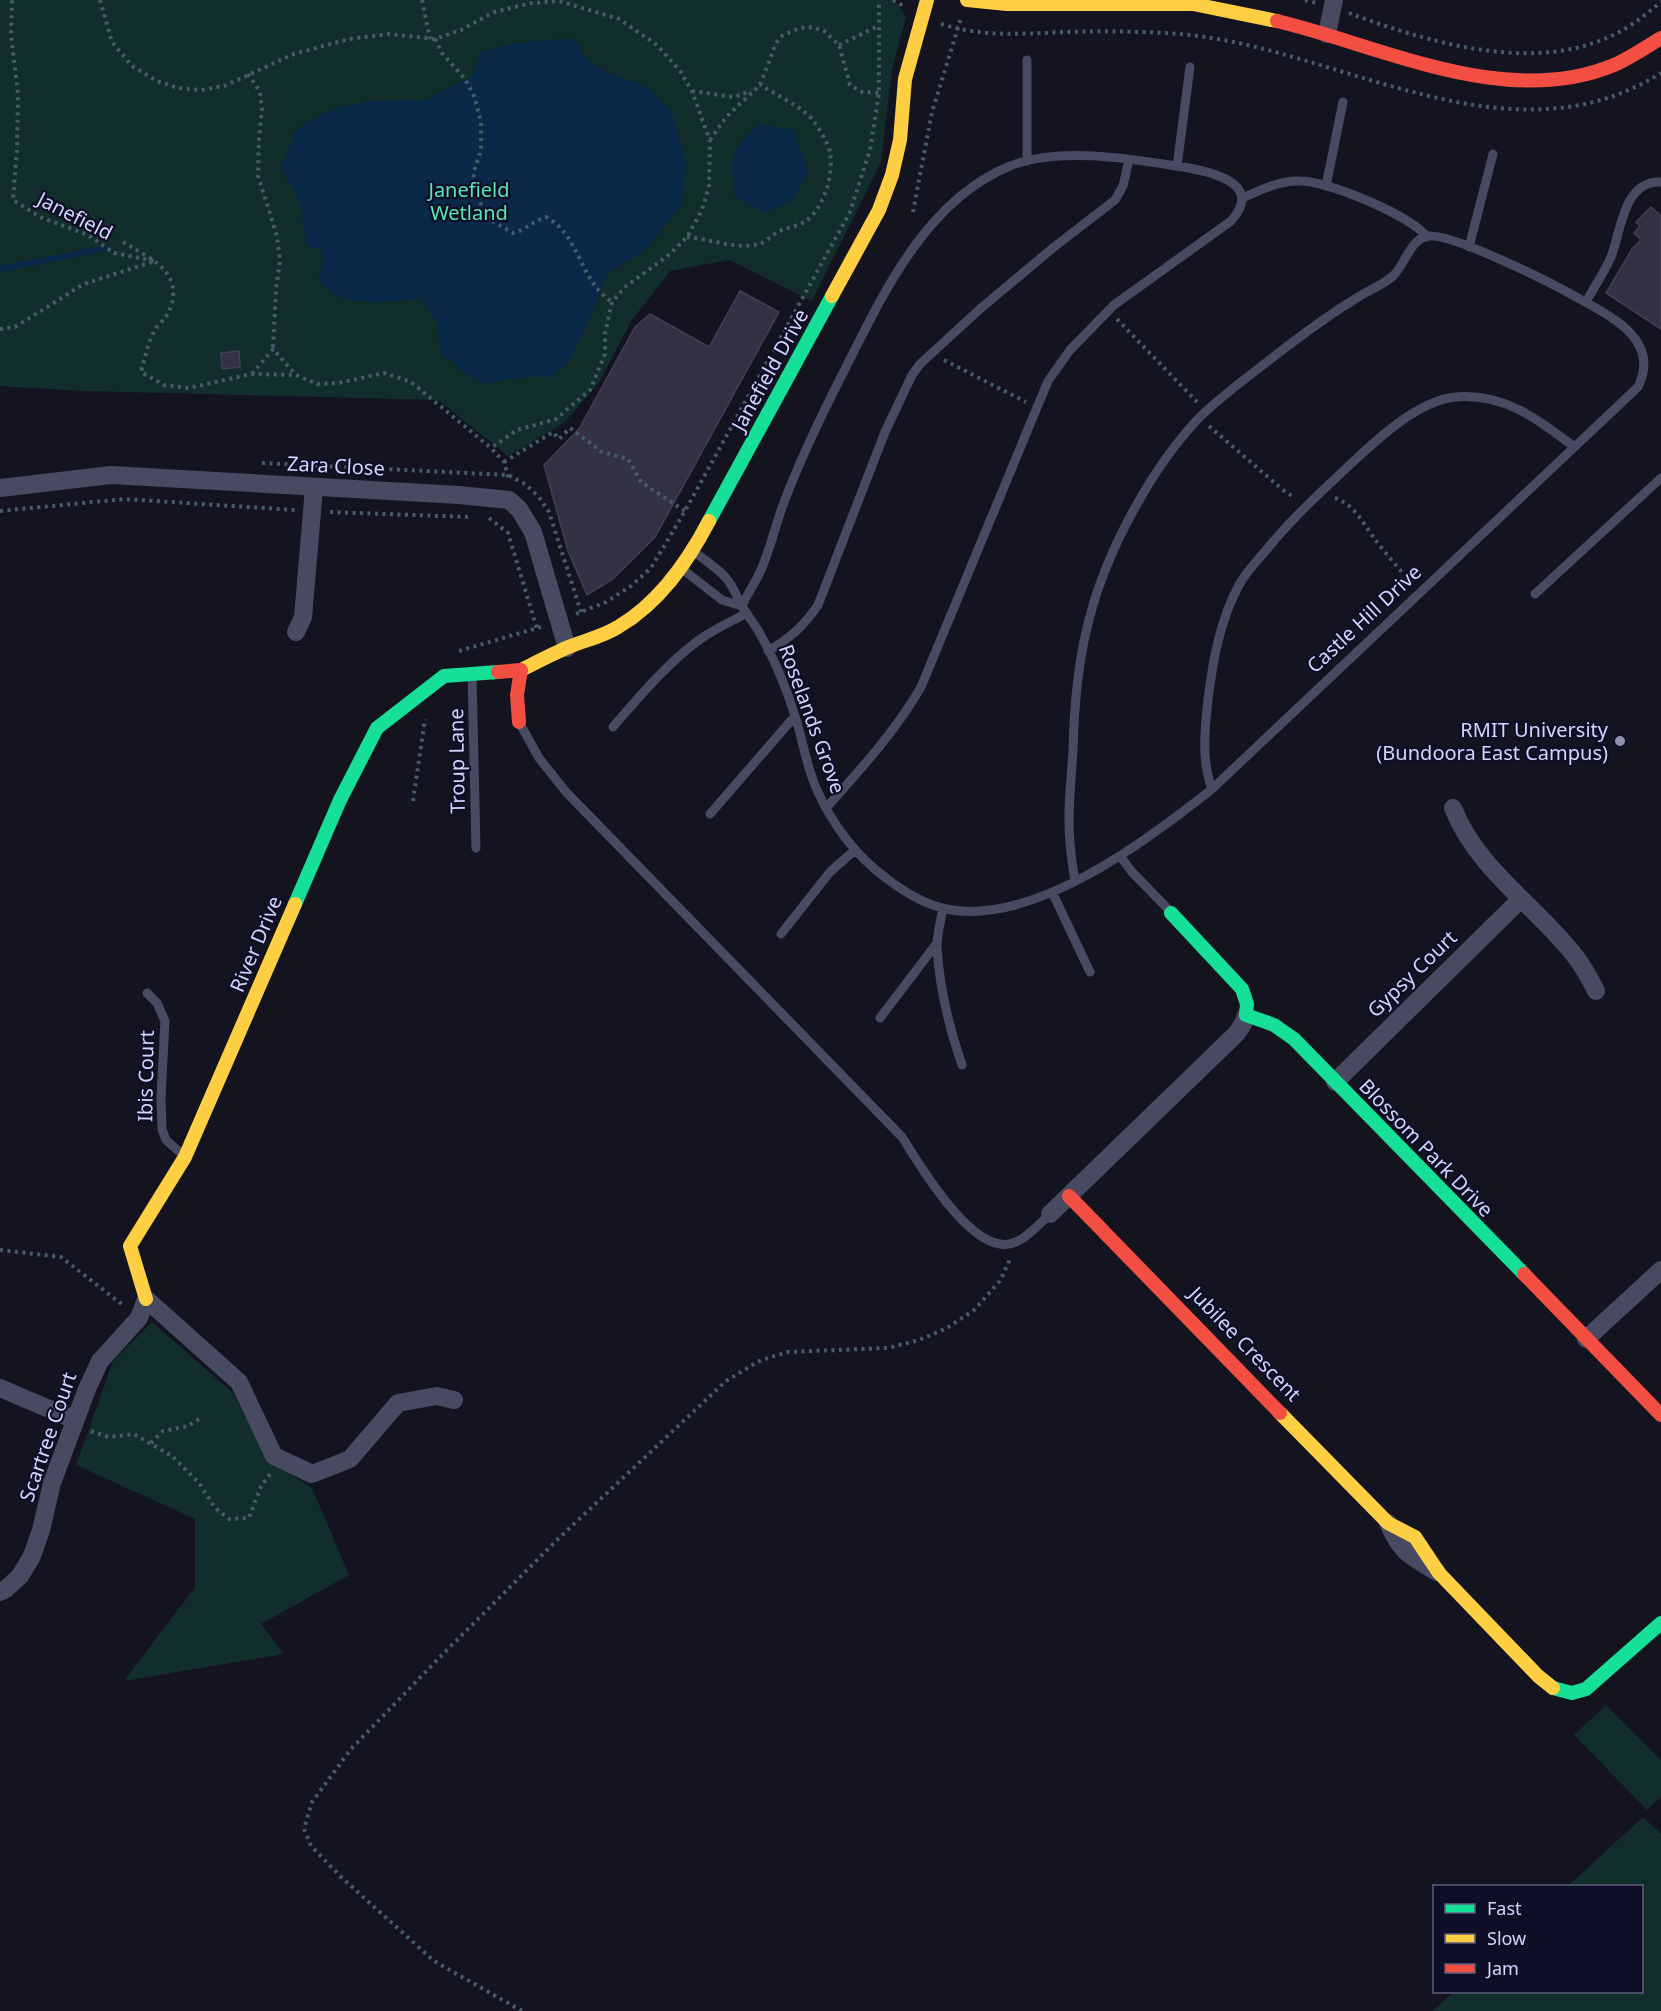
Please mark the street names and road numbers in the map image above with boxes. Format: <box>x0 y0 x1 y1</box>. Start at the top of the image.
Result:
street label: Janefield <box>31 184 117 246</box>
street label: Janefield Drive <box>724 304 814 437</box>
street label: Zara Close <box>287 449 386 482</box>
street label: Castle Hill Drive <box>1301 559 1427 679</box>
street label: Roselands Grove <box>773 641 852 797</box>
street label: Troup Lane <box>442 708 471 814</box>
street label: River Drive <box>223 892 288 996</box>
street label: Gypsy Court <box>1361 924 1462 1023</box>
street label: Ibis Court <box>131 1030 160 1122</box>
street label: Blossom Park Drive <box>1353 1073 1499 1223</box>
street label: Jubilee Crescent <box>1182 1279 1307 1407</box>
street label: Scartree Court <box>13 1368 82 1505</box>

